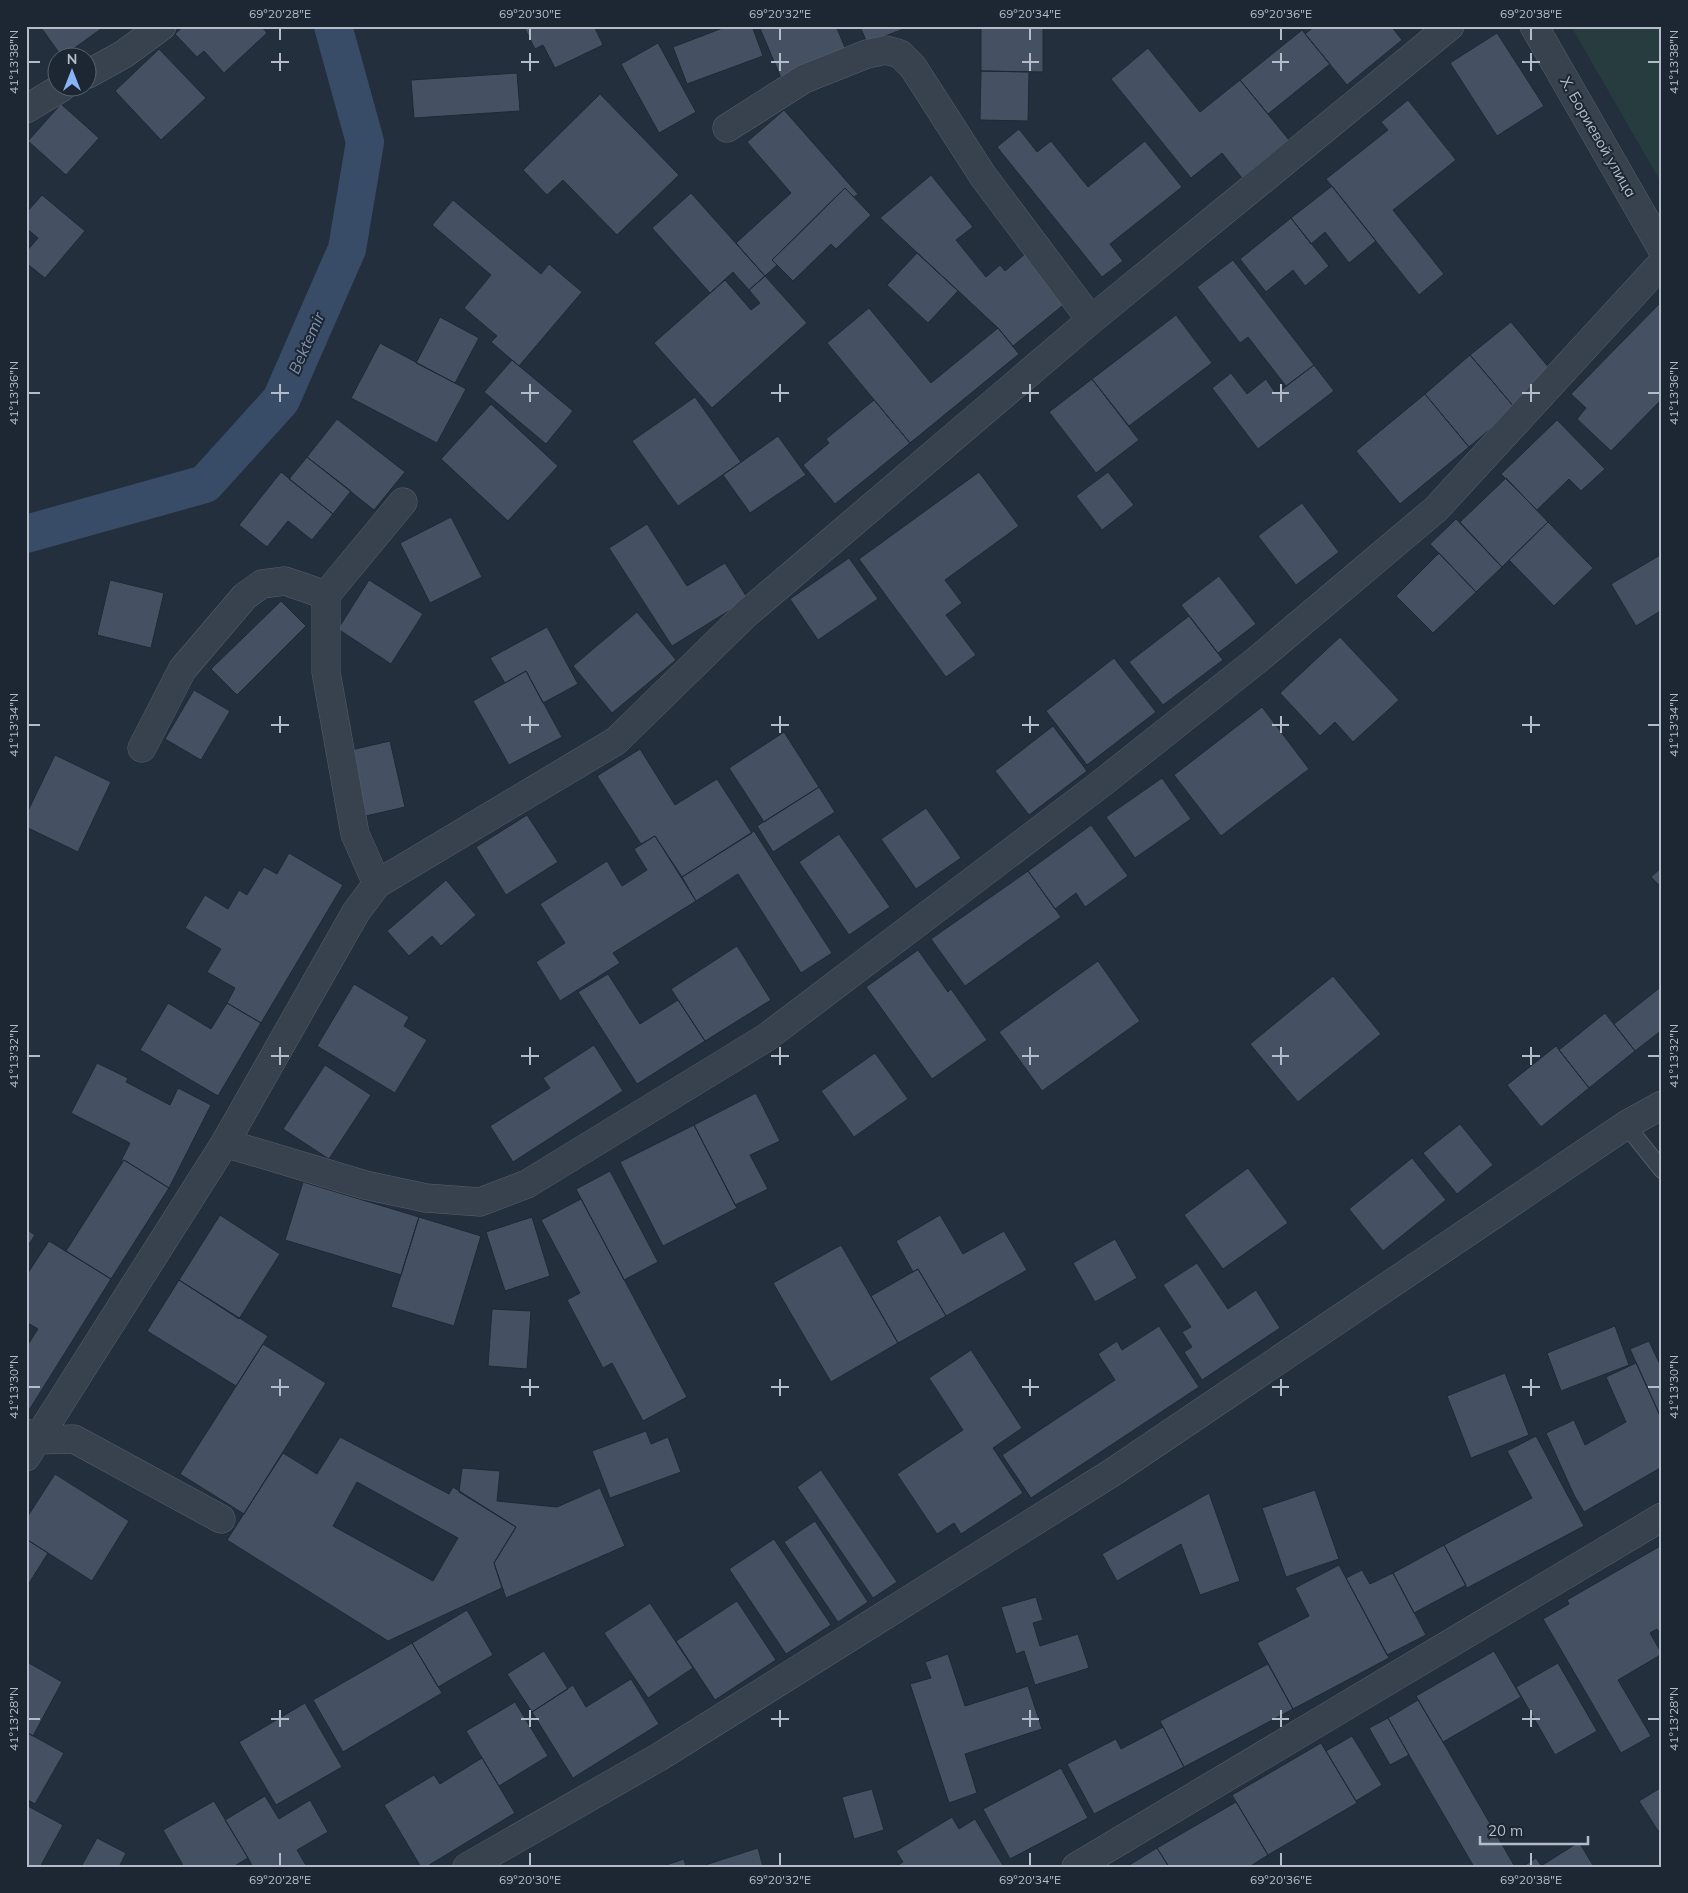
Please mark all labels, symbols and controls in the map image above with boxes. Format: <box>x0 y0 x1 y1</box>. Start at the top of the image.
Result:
text: 69°20'28"E <box>249 6 311 21</box>
text: 69°20'30"E <box>499 6 561 21</box>
text: 69°20'32"E <box>749 6 811 21</box>
text: 69°20'34"E <box>999 6 1061 21</box>
text: 69°20'36"E <box>1250 6 1312 21</box>
text: 69°20'38"E <box>1500 6 1562 21</box>
text: 41°13'38"N <box>6 30 21 94</box>
text: 41°13'38"N <box>1666 30 1681 94</box>
north arrow <box>48 48 98 98</box>
text: N <box>67 50 77 68</box>
street label: Х. Бориевой улица <box>1556 73 1641 200</box>
water label: Bektemir <box>284 308 329 377</box>
text: 41°13'36"N <box>6 361 21 425</box>
text: 41°13'36"N <box>1666 361 1681 425</box>
text: 41°13'34"N <box>6 693 21 757</box>
text: 41°13'34"N <box>1666 693 1681 757</box>
text: 41°13'32"N <box>6 1024 21 1088</box>
text: 41°13'32"N <box>1666 1024 1681 1088</box>
text: 41°13'30"N <box>6 1355 21 1419</box>
text: 41°13'30"N <box>1666 1355 1681 1419</box>
text: 41°13'28"N <box>6 1687 21 1751</box>
text: 41°13'28"N <box>1666 1687 1681 1751</box>
scale bar <box>1480 1813 1588 1845</box>
text: 20 m <box>1488 1821 1523 1840</box>
text: 69°20'28"E <box>249 1872 311 1887</box>
text: 69°20'30"E <box>499 1872 561 1887</box>
text: 69°20'32"E <box>749 1872 811 1887</box>
text: 69°20'34"E <box>999 1872 1061 1887</box>
text: 69°20'36"E <box>1250 1872 1312 1887</box>
text: 69°20'38"E <box>1500 1872 1562 1887</box>

